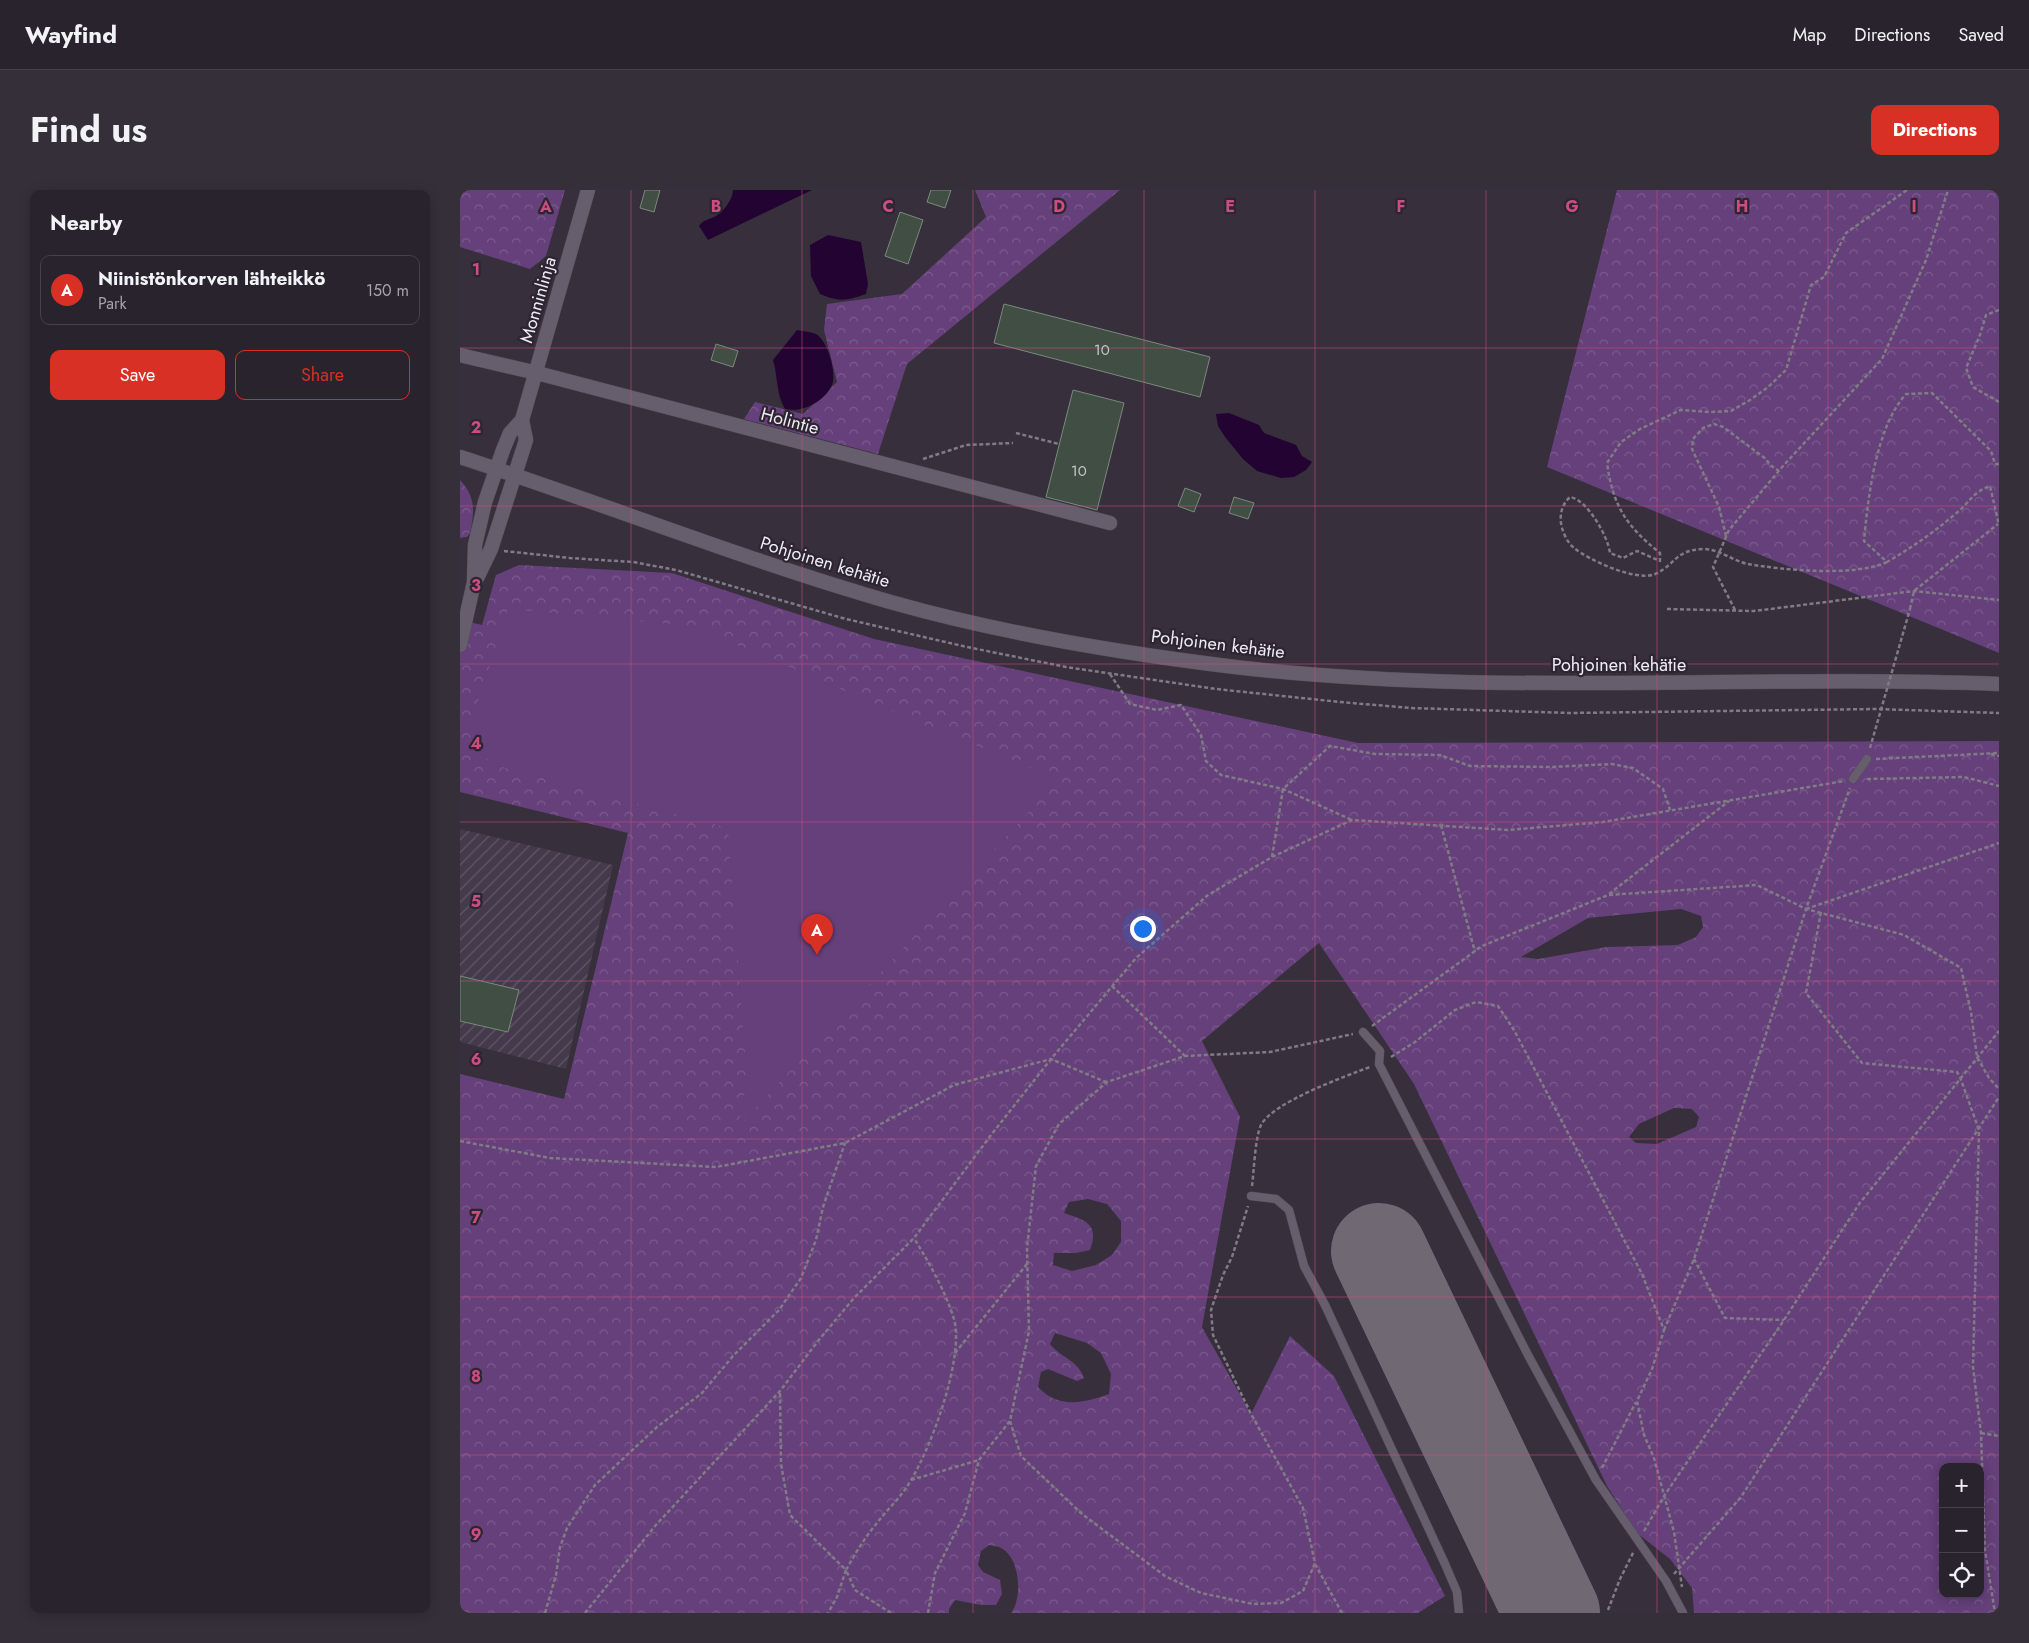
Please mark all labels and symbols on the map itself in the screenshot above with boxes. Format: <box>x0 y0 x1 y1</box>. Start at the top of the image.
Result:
text: A <box>539 195 552 218</box>
text: B <box>711 195 721 218</box>
text: C <box>882 195 894 218</box>
text: D <box>1053 195 1065 218</box>
text: E <box>1225 195 1235 218</box>
text: F <box>1397 195 1405 218</box>
text: G <box>1565 195 1579 218</box>
text: H <box>1736 195 1748 218</box>
text: I <box>1911 195 1917 218</box>
street label: Monninlinja <box>513 254 563 346</box>
text: 1 <box>472 258 480 281</box>
house number: 10 <box>1094 339 1110 361</box>
street label: Holintie <box>758 401 822 441</box>
text: 2 <box>471 416 481 439</box>
house number: 10 <box>1071 460 1087 482</box>
street label: Pohjoinen kehätie <box>757 530 893 594</box>
text: 3 <box>471 574 481 597</box>
street label: Pohjoinen kehätie <box>1150 623 1286 665</box>
street label: Pohjoinen kehätie <box>1552 652 1686 678</box>
text: 4 <box>470 732 482 755</box>
text: 5 <box>471 890 481 913</box>
pin: A <box>801 914 833 955</box>
your location <box>1130 916 1156 942</box>
text: 6 <box>471 1048 481 1071</box>
text: 7 <box>471 1206 481 1229</box>
text: 8 <box>471 1365 481 1388</box>
text: 9 <box>471 1523 481 1546</box>

